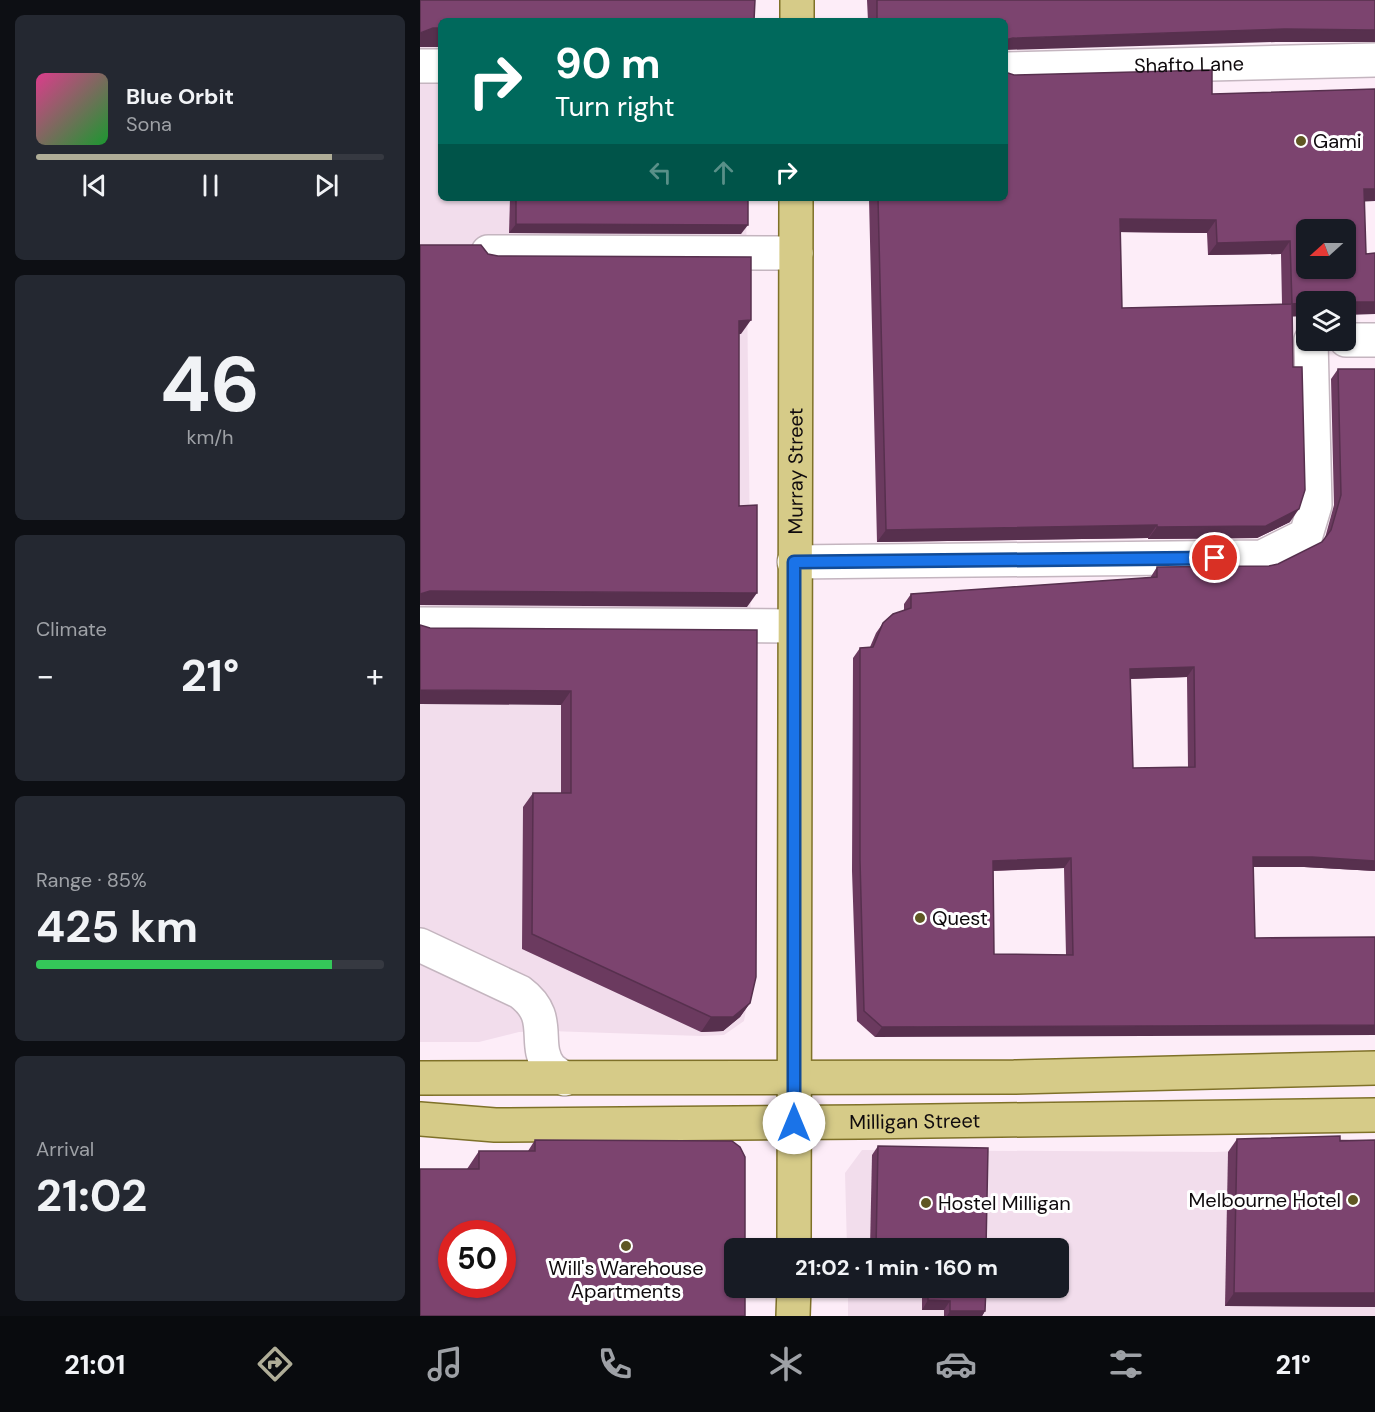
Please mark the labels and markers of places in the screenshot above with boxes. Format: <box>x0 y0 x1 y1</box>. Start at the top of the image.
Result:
place label: Gami <box>1313 128 1362 154</box>
marker: Gami <box>1294 134 1308 148</box>
pin <box>1189 532 1240 583</box>
place label: Quest <box>932 905 988 931</box>
marker: Quest <box>913 911 927 925</box>
place label: Melbourne Hotel <box>1189 1187 1341 1213</box>
place label: Hostel Milligan <box>938 1190 1071 1216</box>
marker: Melbourne Hotel <box>1346 1193 1360 1207</box>
marker: Hostel Milligan <box>919 1196 933 1210</box>
marker: Will's Warehouse Apartments <box>619 1239 633 1253</box>
place label: Will's Warehouse Apartments <box>548 1255 704 1304</box>

